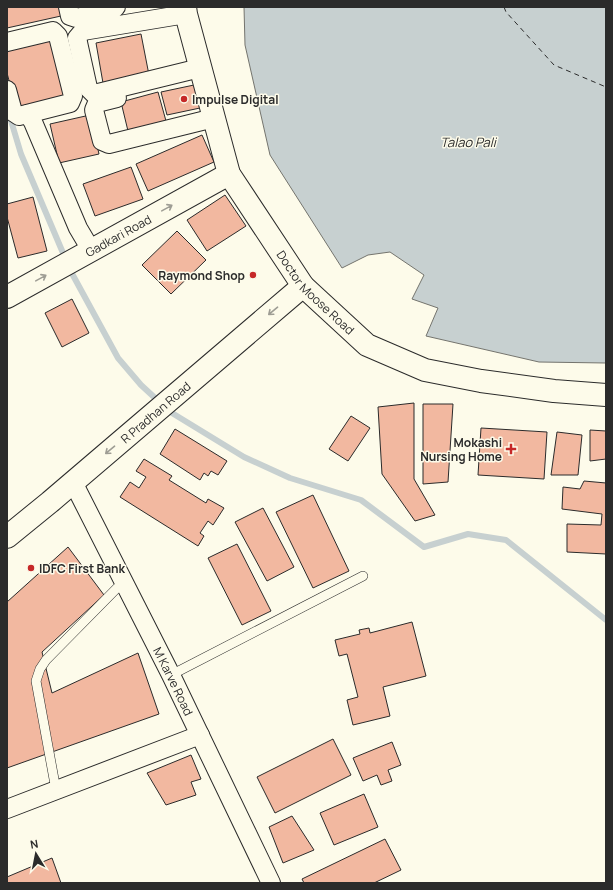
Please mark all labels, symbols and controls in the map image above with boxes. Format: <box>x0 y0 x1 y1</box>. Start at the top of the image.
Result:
place label: Impulse Digital <box>192 91 279 108</box>
marker: Impulse Digital <box>179 94 189 104</box>
water label: Talao Pali <box>440 133 498 151</box>
one-way arrow <box>161 204 173 212</box>
street label: Gadkari Road <box>82 210 154 261</box>
street label: Doctor Moose Road <box>273 247 358 338</box>
place label: Raymond Shop <box>158 267 245 284</box>
marker: Raymond Shop <box>248 270 258 280</box>
one-way arrow <box>35 274 47 282</box>
one-way arrow <box>268 307 279 316</box>
street label: R Pradhan Road <box>117 377 194 447</box>
place label: Mokashi Nursing Home <box>420 434 502 465</box>
marker: Mokashi Nursing Home <box>505 443 517 455</box>
one-way arrow <box>105 445 116 454</box>
place label: IDFC First Bank <box>39 560 126 577</box>
marker: IDFC First Bank <box>26 563 36 573</box>
street label: M Karve Road <box>150 644 198 718</box>
north arrow <box>16 834 56 874</box>
text: N <box>29 836 39 852</box>

